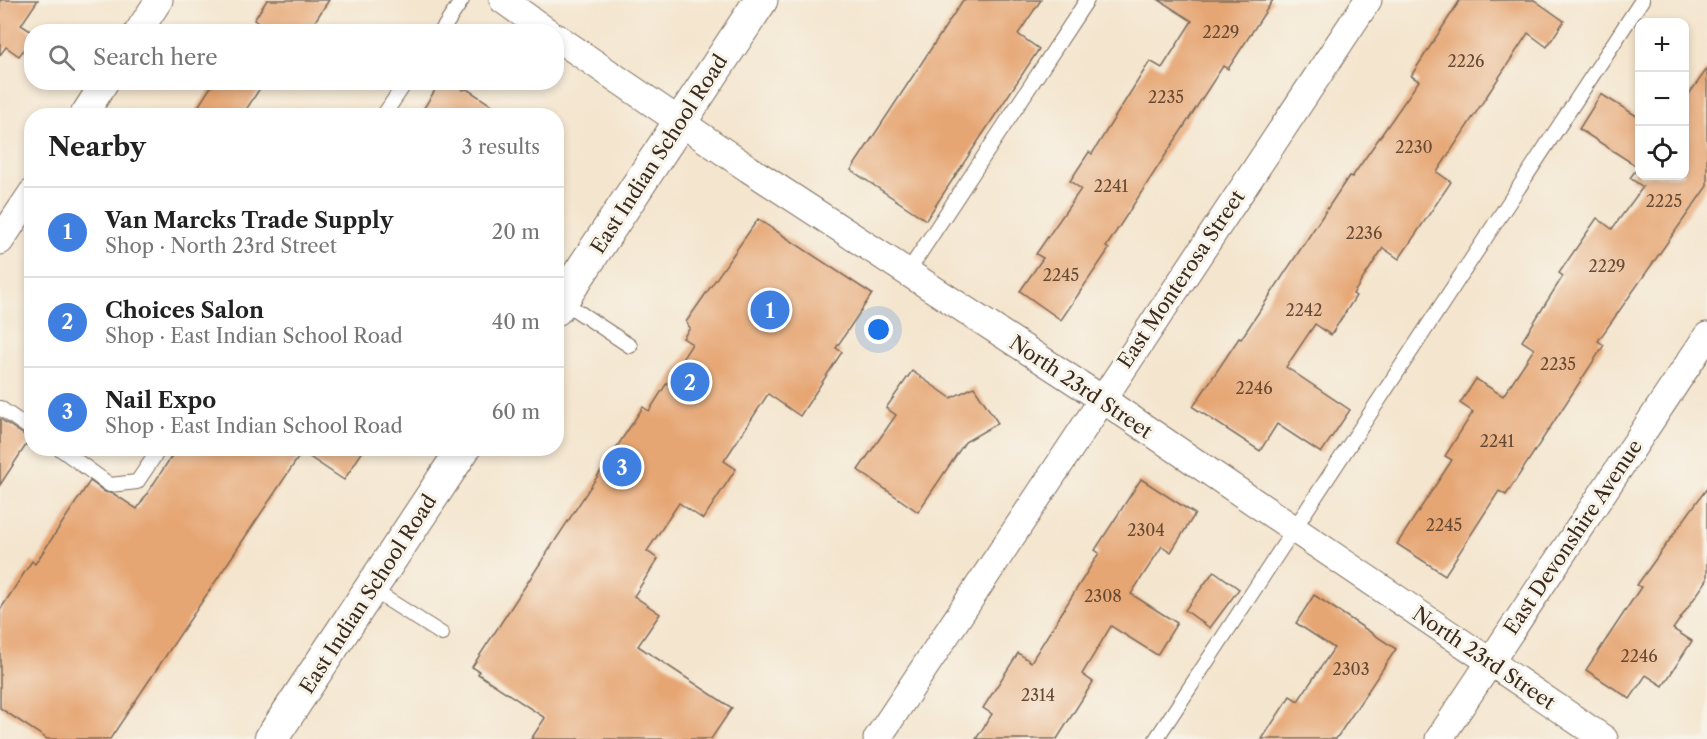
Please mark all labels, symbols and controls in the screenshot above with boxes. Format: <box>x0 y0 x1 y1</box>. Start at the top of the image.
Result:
map controls <box>1635 18 1689 180</box>
button: + <box>1635 18 1689 72</box>
house number: 2229 <box>1203 22 1239 42</box>
search box <box>24 24 564 90</box>
icon: search <box>45 41 78 74</box>
text: Search here <box>93 44 218 71</box>
street label: East Indian School Road <box>586 50 732 258</box>
house number: 2226 <box>1448 51 1484 71</box>
button: − <box>1635 72 1689 126</box>
house number: 2235 <box>1148 87 1184 107</box>
button: locate <box>1635 126 1689 180</box>
text: Nearby <box>48 131 146 163</box>
text: 3 results <box>462 135 540 159</box>
house number: 2230 <box>1395 137 1433 157</box>
house number: 2241 <box>1094 176 1128 196</box>
street label: East Monterosa Street <box>1112 185 1250 373</box>
house number: 2225 <box>1646 191 1682 211</box>
text: Van Marcks Trade Supply <box>105 207 393 234</box>
text: 1 <box>63 220 72 244</box>
text: 20 m <box>492 220 540 244</box>
house number: 2236 <box>1346 223 1382 243</box>
text: Shop · North 23rd Street <box>105 234 337 258</box>
house number: 2229 <box>1589 256 1625 276</box>
house number: 2245 <box>1043 265 1079 285</box>
pin: 1 <box>750 288 790 332</box>
text: Choices Salon <box>105 297 264 324</box>
house number: 2242 <box>1286 300 1322 320</box>
text: 2 <box>62 310 73 334</box>
text: 40 m <box>492 310 540 334</box>
your location <box>864 315 893 344</box>
text: Shop · East Indian School Road <box>105 324 403 348</box>
street label: North 23rd Street <box>1005 331 1157 443</box>
house number: 2235 <box>1540 354 1576 374</box>
pin: 2 <box>670 360 710 404</box>
house number: 2246 <box>1235 378 1273 398</box>
text: Nail Expo <box>105 387 216 414</box>
text: 3 <box>62 400 73 424</box>
text: 60 m <box>492 400 540 424</box>
text: Shop · East Indian School Road <box>105 414 403 438</box>
house number: 2241 <box>1480 431 1514 451</box>
street label: East Devonshire Avenue <box>1499 435 1647 639</box>
pin: 3 <box>602 444 642 490</box>
street label: East Indian School Road <box>295 490 441 698</box>
house number: 2245 <box>1426 515 1462 535</box>
house number: 2304 <box>1127 520 1165 540</box>
house number: 2308 <box>1084 586 1122 606</box>
street label: North 23rd Street <box>1408 602 1560 714</box>
house number: 2246 <box>1620 646 1658 666</box>
house number: 2303 <box>1333 659 1369 679</box>
house number: 2314 <box>1021 685 1055 705</box>

